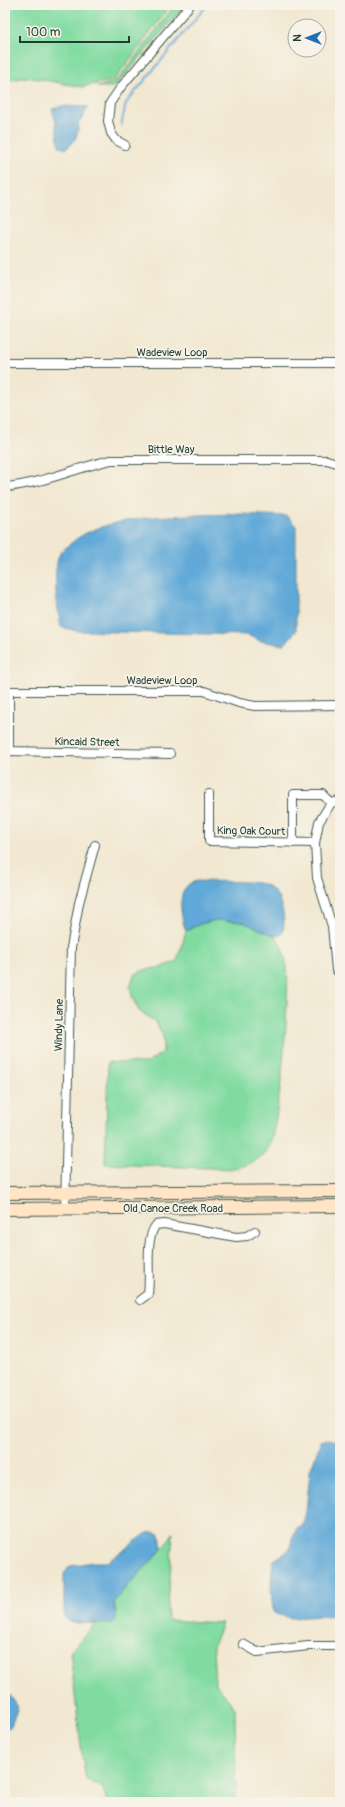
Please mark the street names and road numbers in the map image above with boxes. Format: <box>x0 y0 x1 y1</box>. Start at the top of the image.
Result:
street label: Wadeview Loop <box>137 346 207 359</box>
street label: Bittle Way <box>148 443 195 456</box>
street label: Wadeview Loop <box>127 674 197 687</box>
street label: Kincaid Street <box>54 735 120 749</box>
street label: King Oak Court <box>217 824 286 838</box>
street label: Windy Lane <box>52 998 66 1051</box>
street label: Old Canoe Creek Road <box>123 1202 223 1215</box>

